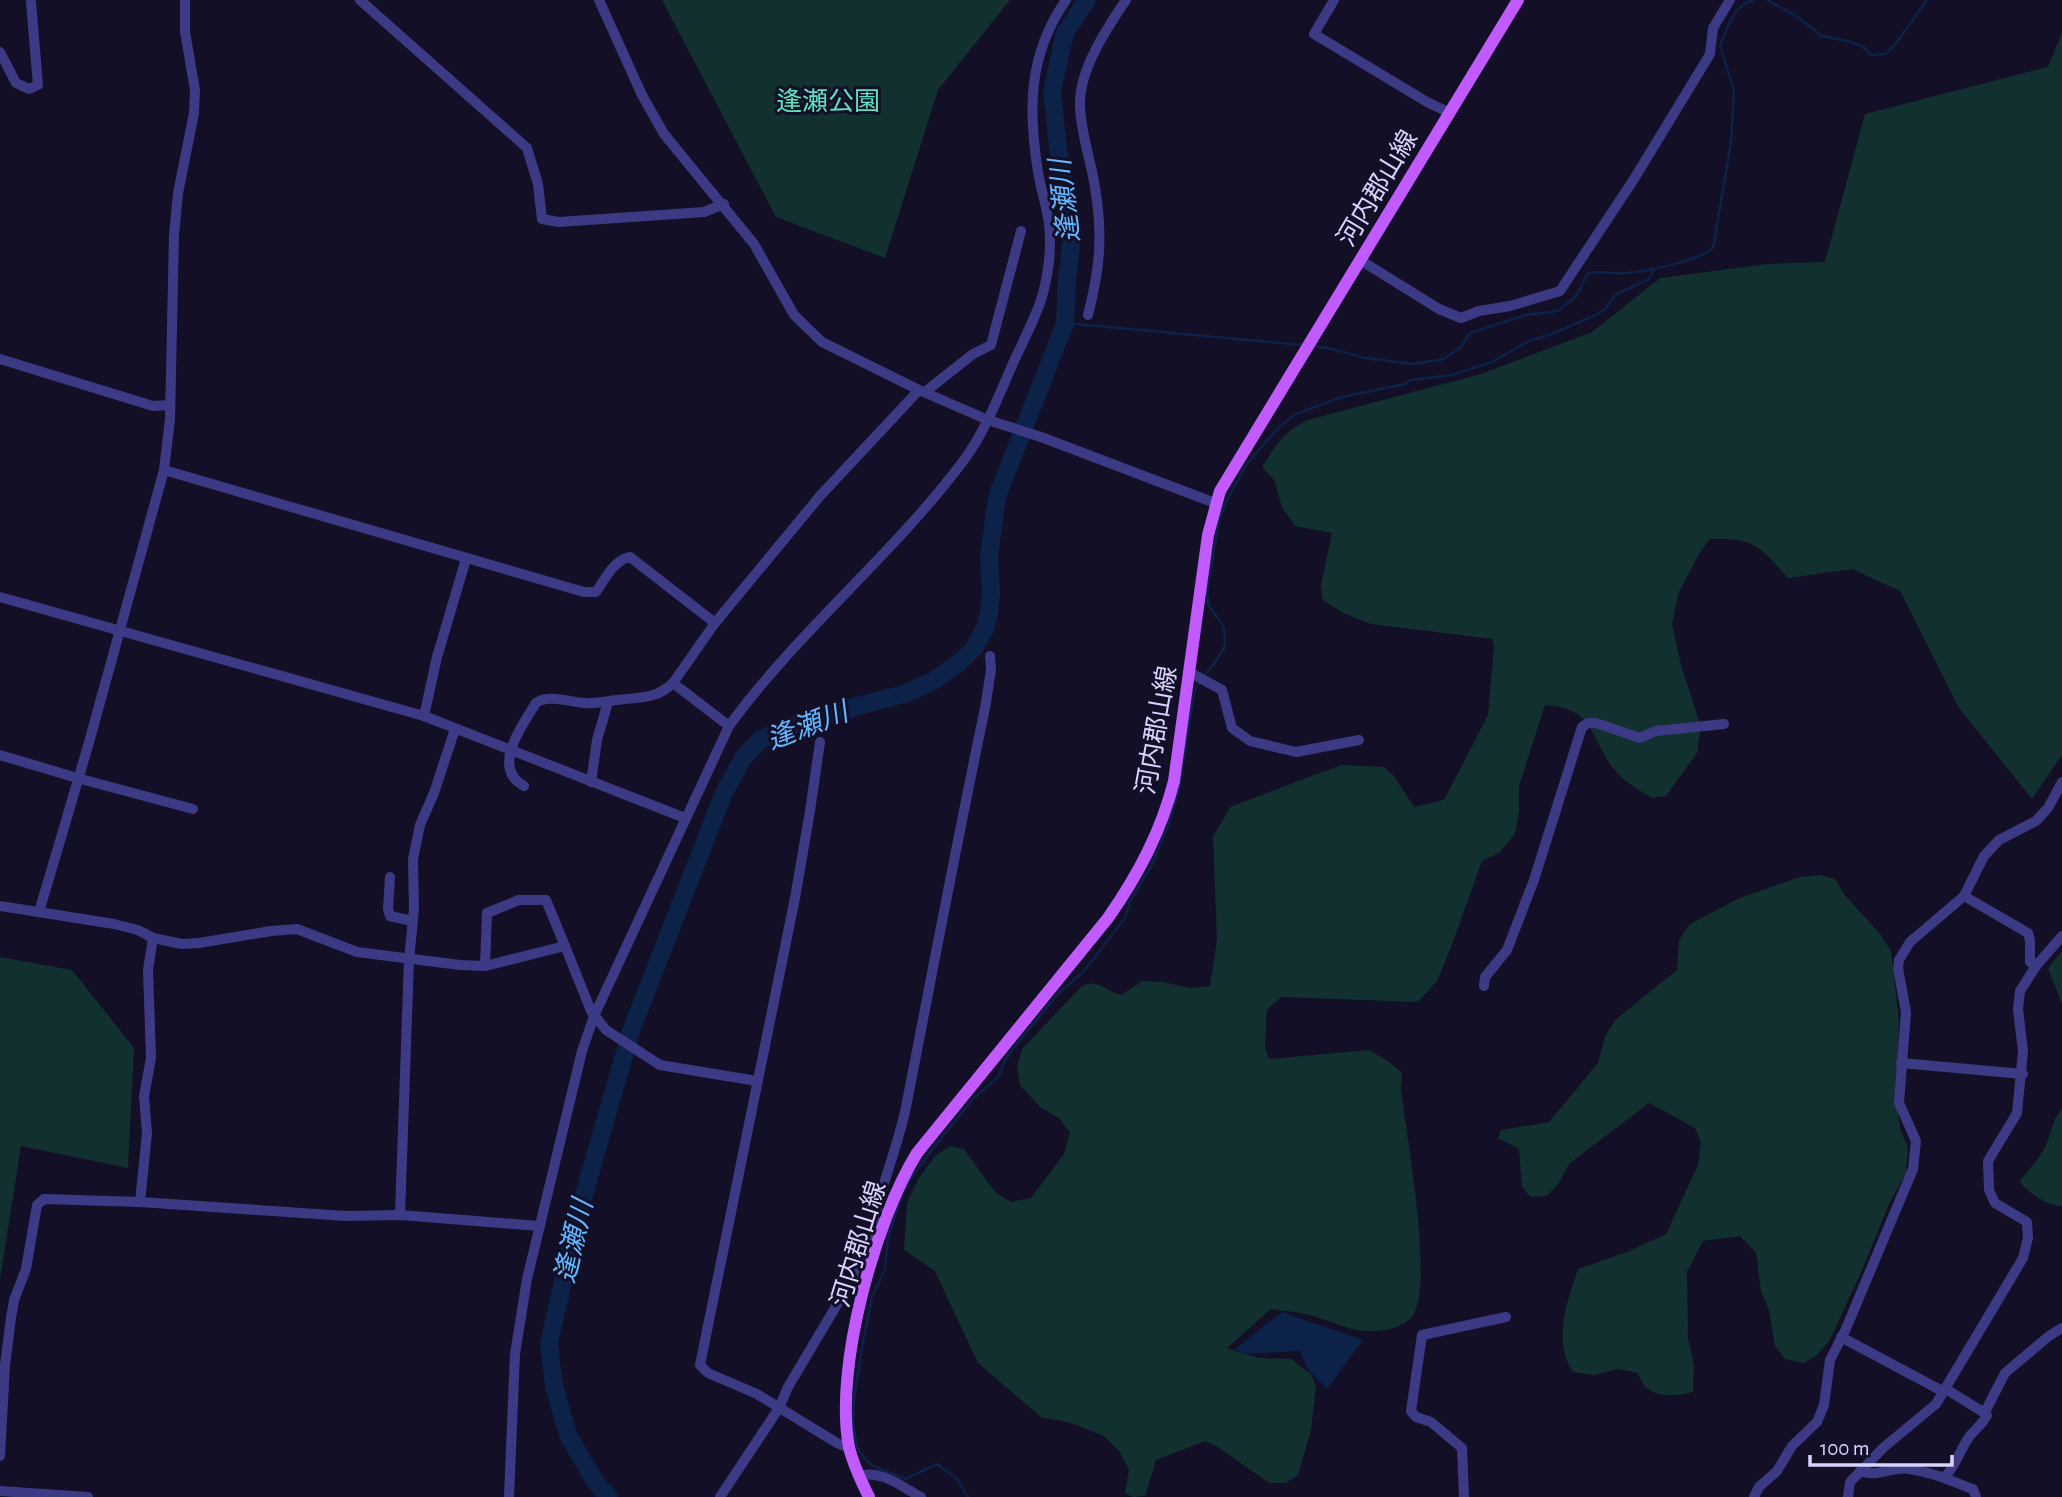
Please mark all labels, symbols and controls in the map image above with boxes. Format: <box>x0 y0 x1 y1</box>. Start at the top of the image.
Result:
park label: 逢瀬公園 <box>776 87 880 115</box>
street label: 河内郡山線 <box>1332 126 1422 251</box>
water label: 逢瀬川 <box>1045 154 1085 244</box>
street label: 河内郡山線 <box>1132 664 1181 796</box>
water label: 逢瀬川 <box>763 696 855 755</box>
street label: 河内郡山線 <box>827 1178 890 1310</box>
water label: 逢瀬川 <box>550 1194 599 1286</box>
scale bar <box>1810 1424 1952 1468</box>
text: 100 m <box>1820 1438 1870 1459</box>

